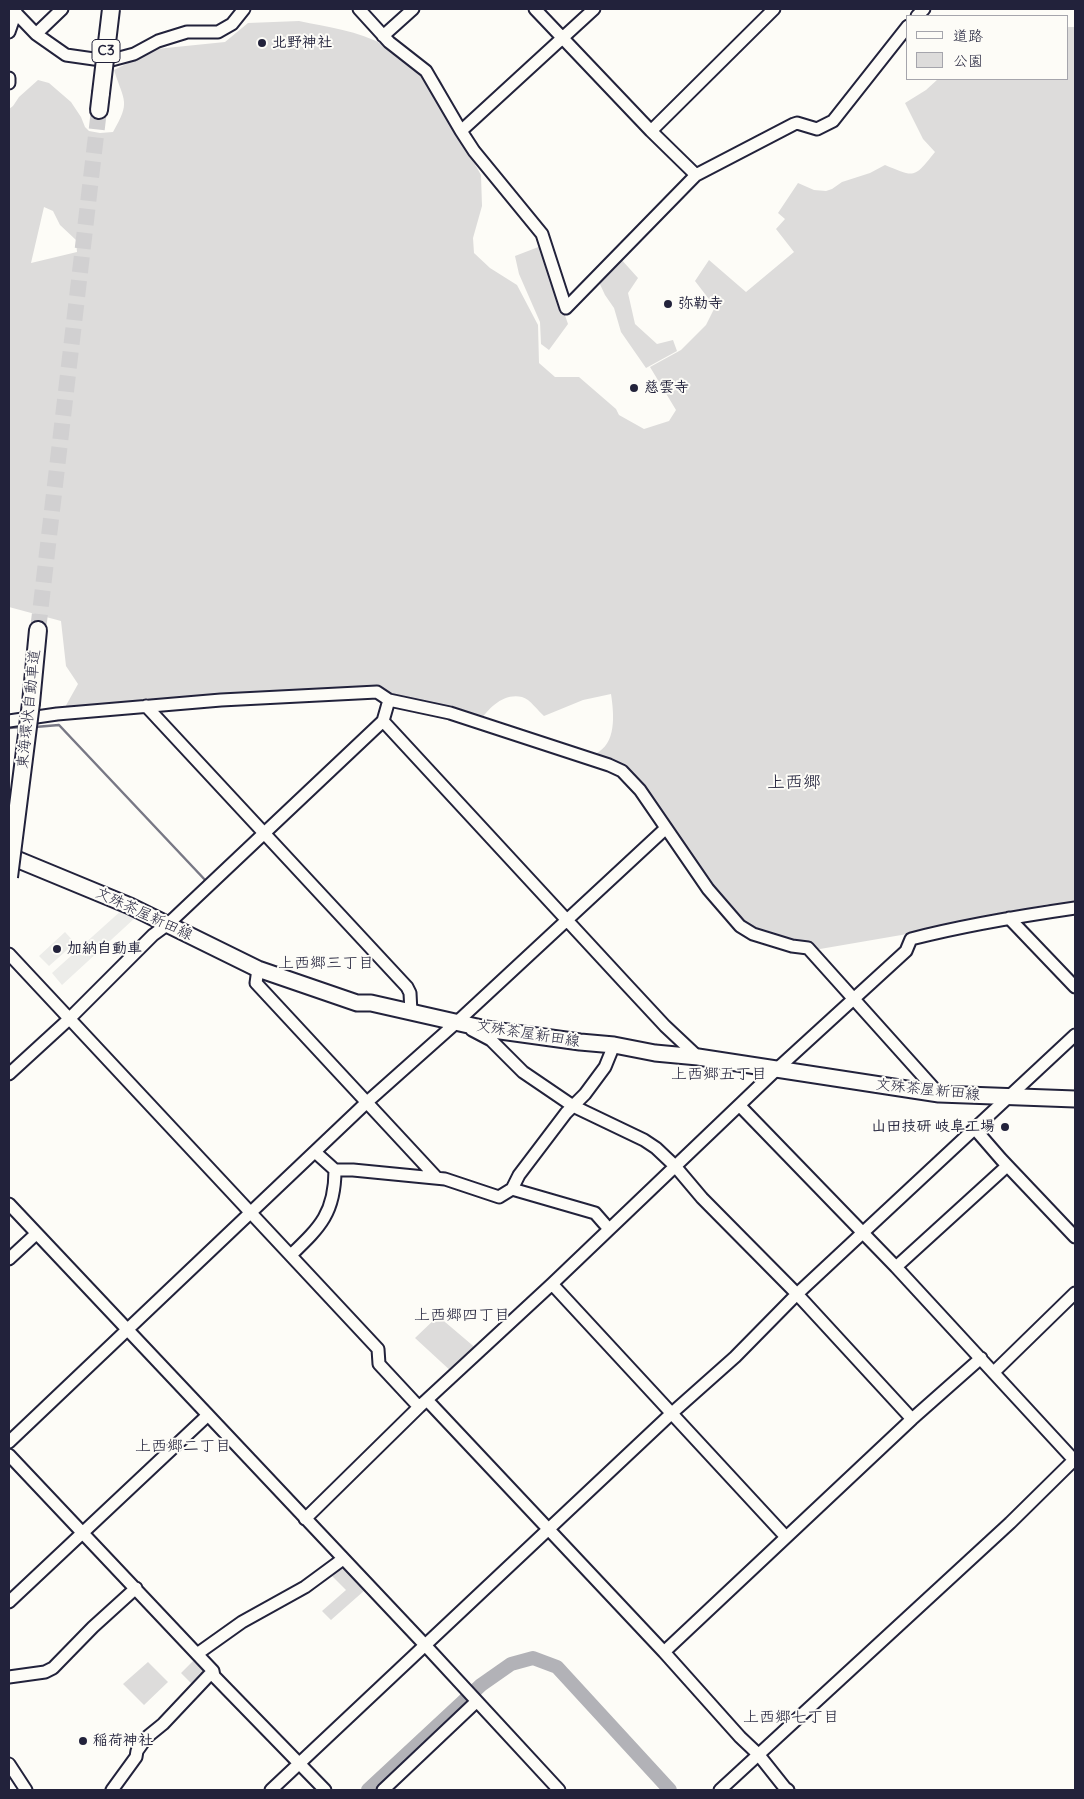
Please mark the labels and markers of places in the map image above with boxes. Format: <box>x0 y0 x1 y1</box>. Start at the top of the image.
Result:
place label: 北野神社 <box>272 34 332 52</box>
marker: 北野神社 <box>256 37 268 49</box>
place label: 弥勒寺 <box>678 295 723 313</box>
marker: 弥勒寺 <box>662 298 674 310</box>
place label: 慈雲寺 <box>644 379 689 397</box>
marker: 慈雲寺 <box>628 382 640 394</box>
place label: 加納自動車 <box>67 940 142 958</box>
marker: 加納自動車 <box>51 943 63 955</box>
place label: 山田技研 岐阜工場 <box>871 1118 995 1136</box>
marker: 山田技研 岐阜工場 <box>999 1121 1011 1133</box>
place label: 稲荷神社 <box>93 1732 153 1750</box>
marker: 稲荷神社 <box>77 1735 89 1747</box>

